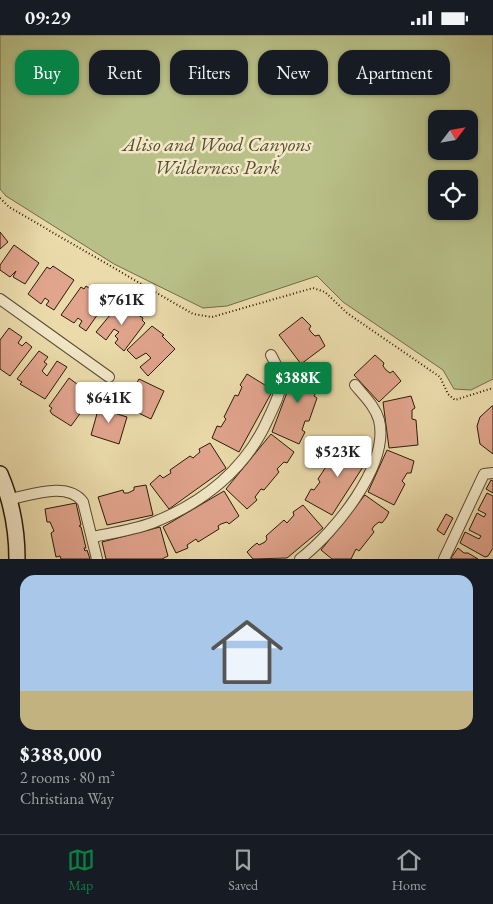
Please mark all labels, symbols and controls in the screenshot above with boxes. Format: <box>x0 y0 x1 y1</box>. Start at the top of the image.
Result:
text: 09:29 <box>25 5 71 30</box>
chip: Buy <box>15 50 79 95</box>
chip: Rent <box>89 50 160 95</box>
chip: Filters <box>170 50 248 95</box>
chip: New <box>258 50 328 95</box>
chip: Apartment <box>338 50 450 95</box>
north arrow <box>428 110 478 160</box>
map controls <box>428 110 478 220</box>
park label: Aliso and Wood Canyons Wilderness Park <box>121 131 312 180</box>
button: locate <box>428 170 478 220</box>
pin: $761K <box>87 283 157 326</box>
text: $761K <box>100 289 144 310</box>
pin: $388K <box>263 361 333 404</box>
text: $388K <box>276 367 320 388</box>
pin: $641K <box>74 381 144 424</box>
text: $641K <box>87 387 131 408</box>
pin: $523K <box>303 435 373 478</box>
text: $523K <box>316 441 360 462</box>
icon: home <box>202 607 292 697</box>
text: $388,000 <box>20 740 102 767</box>
text: 2 rooms · 80 m² <box>20 767 115 788</box>
text: Christiana Way <box>20 788 114 809</box>
tab: Map <box>67 846 95 894</box>
tab: Saved <box>228 846 258 894</box>
tab: Home <box>392 846 426 894</box>

